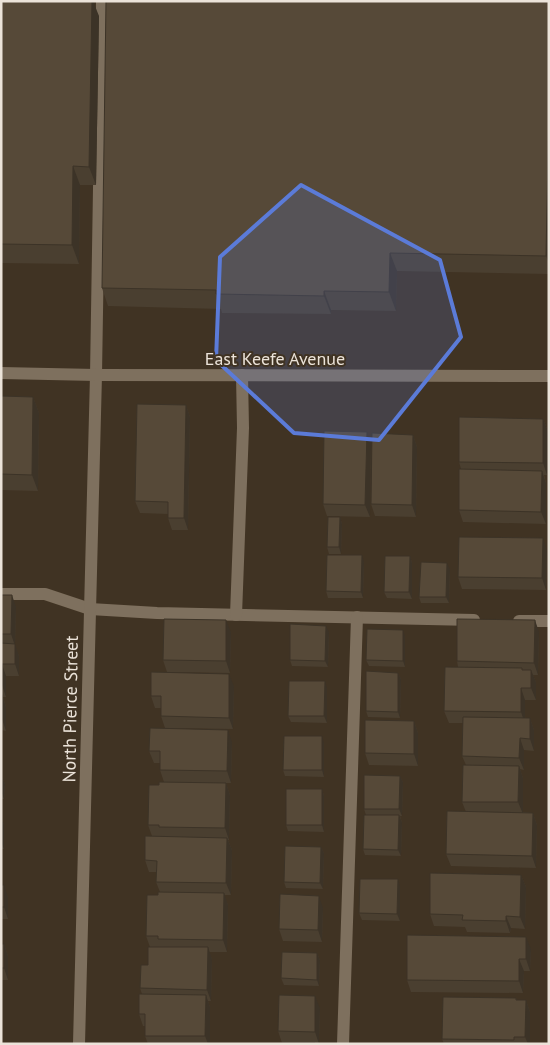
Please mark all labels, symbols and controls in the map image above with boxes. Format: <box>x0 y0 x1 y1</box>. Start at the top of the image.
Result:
street label: East Keefe Avenue <box>205 347 345 370</box>
street label: North Pierce Street <box>57 635 83 783</box>

